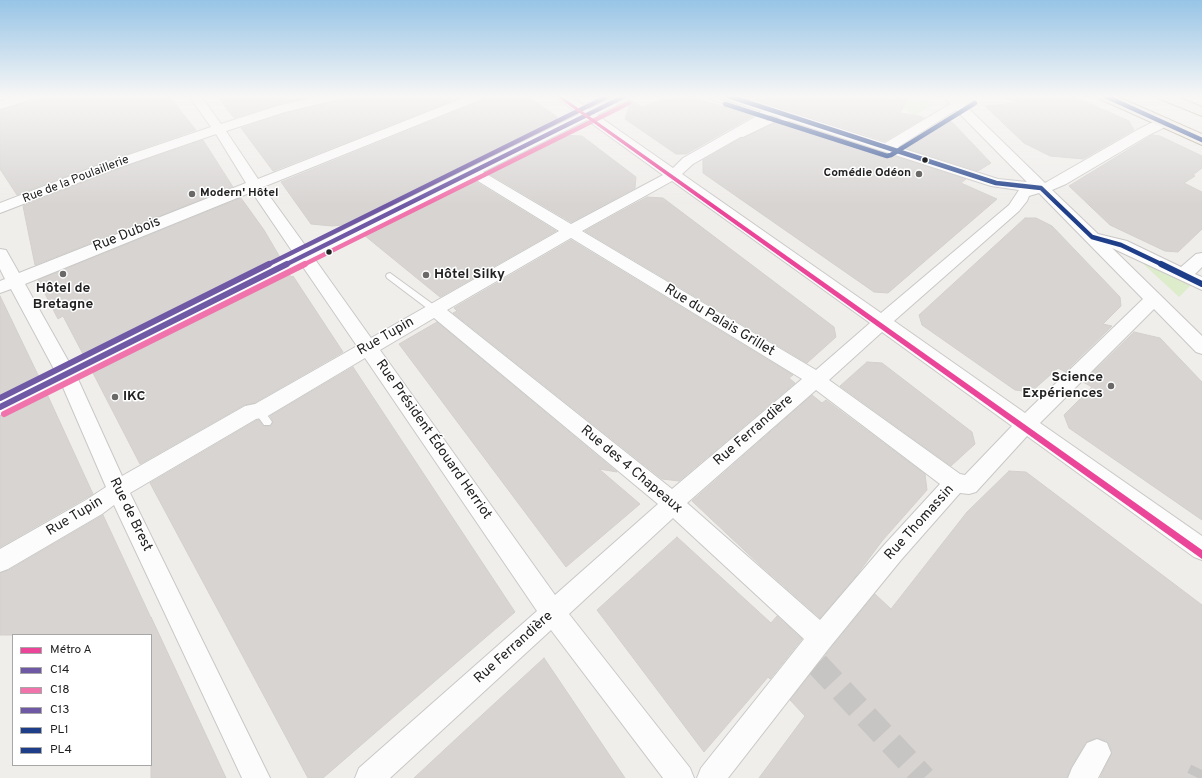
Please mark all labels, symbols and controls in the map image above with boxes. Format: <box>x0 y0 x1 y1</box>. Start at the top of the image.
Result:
street label: Rue de la Poulaillerie <box>21 153 131 207</box>
unlabelled marker <box>920 155 930 165</box>
place label: Comédie Odéon <box>824 167 911 181</box>
marker: Comédie Odéon <box>914 169 924 179</box>
place label: Modern' Hôtel <box>200 187 278 201</box>
marker: Modern' Hôtel <box>187 189 197 199</box>
street label: Rue Dubois <box>91 214 163 256</box>
unlabelled marker <box>324 247 334 257</box>
place label: Hôtel Silky <box>434 267 505 283</box>
marker: Hôtel de Bretagne <box>58 269 68 279</box>
marker: Hôtel Silky <box>421 270 431 280</box>
place label: Hôtel de Bretagne <box>33 281 93 314</box>
street label: Rue du Palais Grillet <box>661 281 777 361</box>
street label: Rue Tupin <box>355 314 417 360</box>
street label: Rue Président Édouard Herriot <box>371 357 495 523</box>
place label: Science Expériences <box>1022 370 1103 402</box>
marker: Science Expériences <box>1106 381 1116 391</box>
place label: IKC <box>123 389 145 405</box>
marker: IKC <box>110 392 120 402</box>
street label: Rue Ferrandière <box>711 392 797 470</box>
street label: Rue des 4 Chapeaux <box>577 423 685 517</box>
street label: Rue de Brest <box>105 475 155 555</box>
street label: Rue Thomassin <box>882 482 958 564</box>
street label: Rue Tupin <box>44 494 106 540</box>
street label: Rue Ferrandière <box>471 608 557 688</box>
legend <box>12 634 152 766</box>
text: Métro A <box>50 642 92 658</box>
text: C14 <box>50 662 69 678</box>
text: C18 <box>50 682 70 698</box>
text: C13 <box>50 702 69 718</box>
text: PL1 <box>50 722 69 738</box>
text: PL4 <box>50 742 72 758</box>

